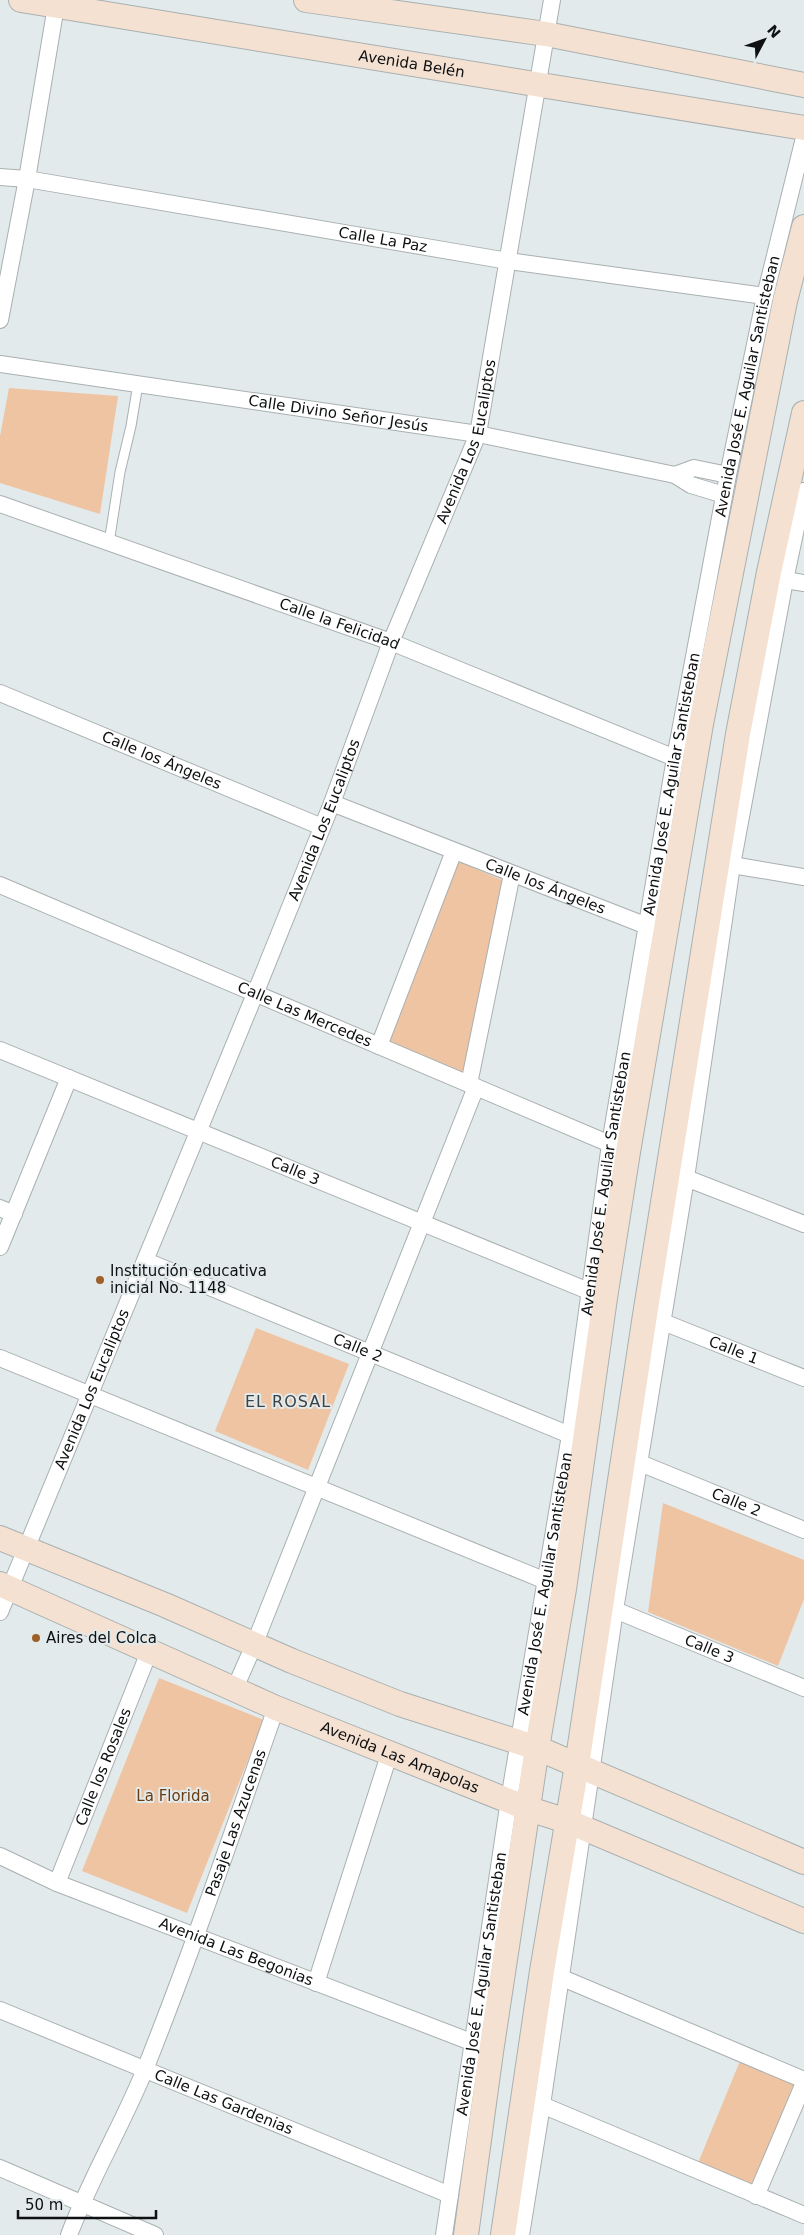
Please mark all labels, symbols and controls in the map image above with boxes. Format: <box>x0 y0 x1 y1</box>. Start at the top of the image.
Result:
north arrow <box>739 15 789 65</box>
text: N <box>764 22 784 41</box>
street label: Avenida Belén <box>357 46 466 81</box>
street label: Calle La Paz <box>337 223 429 256</box>
street label: Avenida José E. Aguilar Santisteban <box>711 254 784 518</box>
street label: Avenida Los Eucaliptos <box>433 358 500 526</box>
street label: Calle Divino Señor Jesús <box>247 391 430 436</box>
street label: Calle la Felicidad <box>277 594 402 654</box>
street label: Avenida José E. Aguilar Santisteban <box>640 651 704 917</box>
street label: Calle los Ángeles <box>99 727 224 793</box>
street label: Avenida Los Eucaliptos <box>285 736 364 903</box>
street label: Calle los Ángeles <box>483 855 608 918</box>
street label: Calle Las Mercedes <box>235 978 375 1051</box>
street label: Avenida José E. Aguilar Santisteban <box>578 1050 634 1317</box>
street label: Calle 3 <box>268 1153 322 1189</box>
place label: Institución educativa inicial No. 1148 <box>110 1262 267 1297</box>
marker: Institución educativa inicial No. 1148 <box>94 1274 106 1286</box>
street label: Avenida Los Eucaliptos <box>51 1306 133 1472</box>
street label: Calle 2 <box>331 1330 385 1366</box>
street label: Calle 1 <box>706 1332 761 1368</box>
district label: EL ROSAL <box>245 1392 331 1411</box>
street label: Avenida José E. Aguilar Santisteban <box>514 1451 576 1717</box>
street label: Calle 2 <box>709 1484 764 1520</box>
place label: Aires del Colca <box>46 1629 157 1647</box>
street label: Calle 3 <box>682 1631 737 1667</box>
marker: Aires del Colca <box>30 1632 42 1644</box>
street label: Calle los Rosales <box>72 1705 135 1828</box>
street label: Avenida Las Amapolas <box>318 1718 482 1797</box>
street label: Pasaje Las Azucenas <box>202 1747 270 1899</box>
park label: La Florida <box>136 1787 210 1805</box>
street label: Avenida José E. Aguilar Santisteban <box>453 1851 510 2117</box>
street label: Avenida Las Begonias <box>156 1914 316 1990</box>
street label: Calle Las Gardenias <box>152 2065 296 2139</box>
scale bar <box>18 2188 155 2220</box>
text: 50 m <box>25 2196 63 2214</box>

